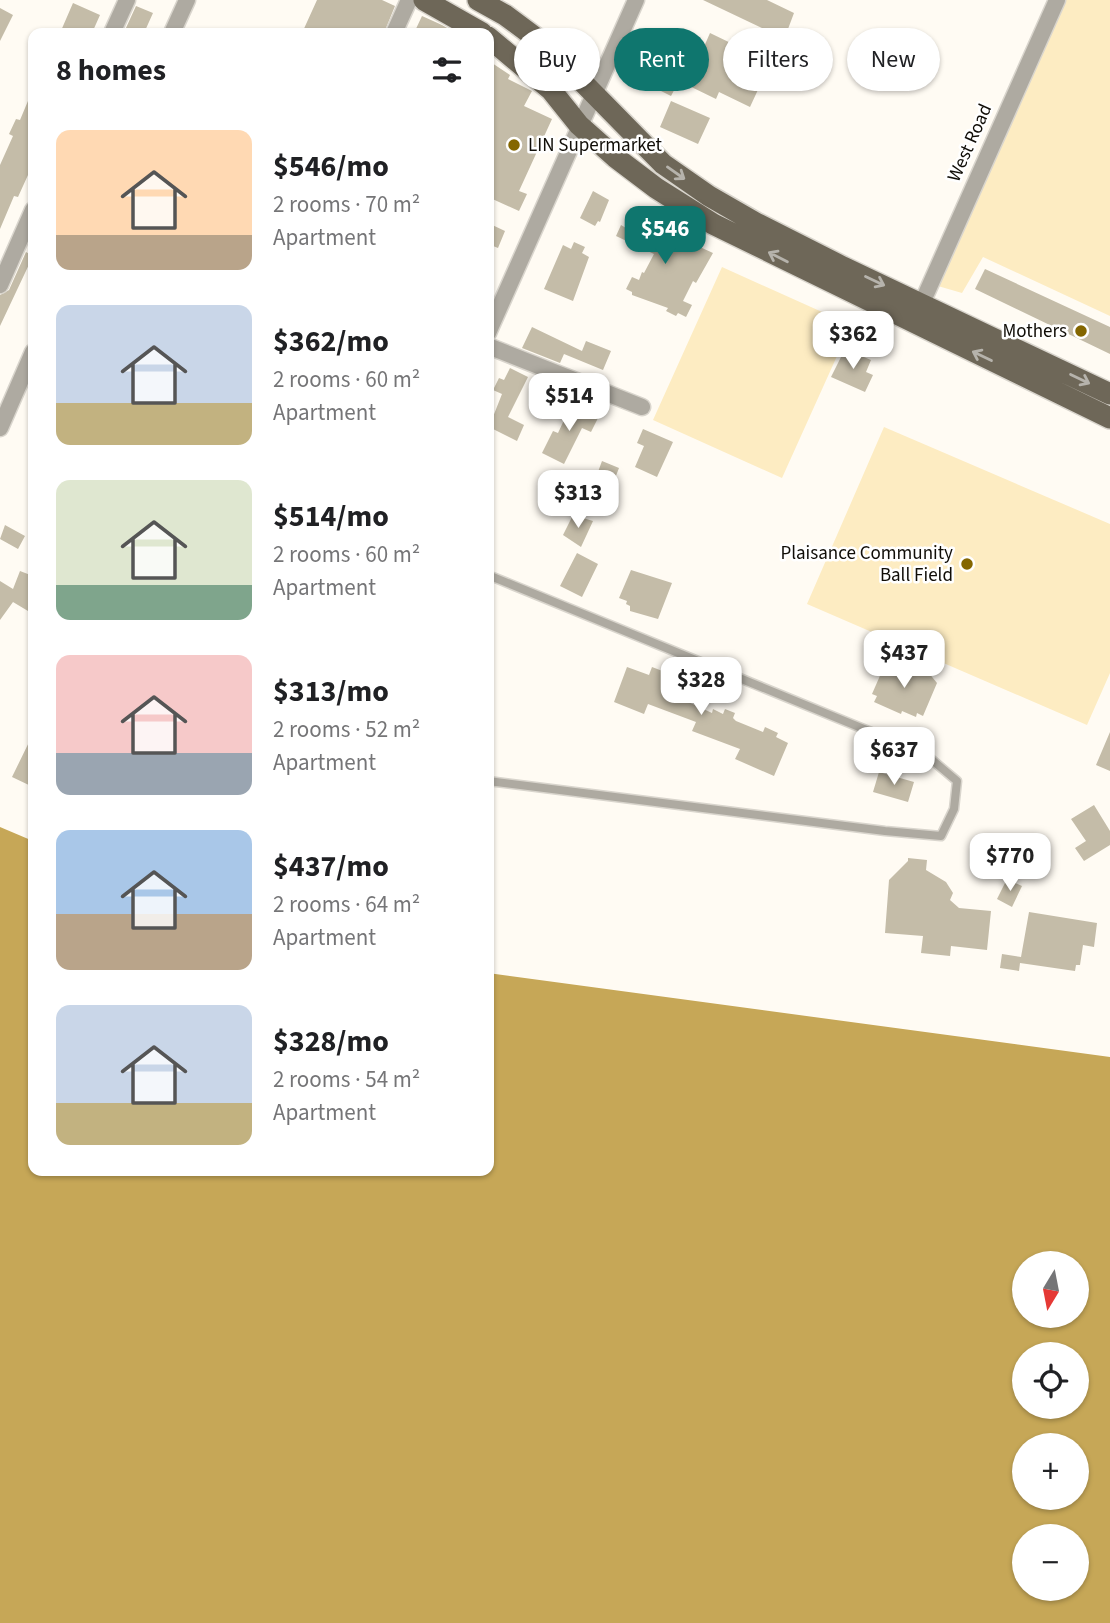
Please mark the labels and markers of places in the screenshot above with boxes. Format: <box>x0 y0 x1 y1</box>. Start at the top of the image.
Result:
place label: LIN Supermarket <box>528 132 663 159</box>
marker: LIN Supermarket <box>506 137 522 153</box>
pin: $546 <box>624 206 706 266</box>
pin: $362 <box>812 312 894 371</box>
place label: Mothers <box>1003 318 1067 345</box>
marker: Mothers <box>1073 323 1089 339</box>
pin: $514 <box>528 374 610 433</box>
pin: $313 <box>537 470 619 530</box>
place label: Plaisance Community Ball Field <box>780 540 953 589</box>
marker: Plaisance Community Ball Field <box>959 556 975 572</box>
pin: $437 <box>863 630 945 690</box>
pin: $328 <box>660 658 742 717</box>
pin: $637 <box>853 728 935 787</box>
pin: $770 <box>969 834 1051 893</box>

